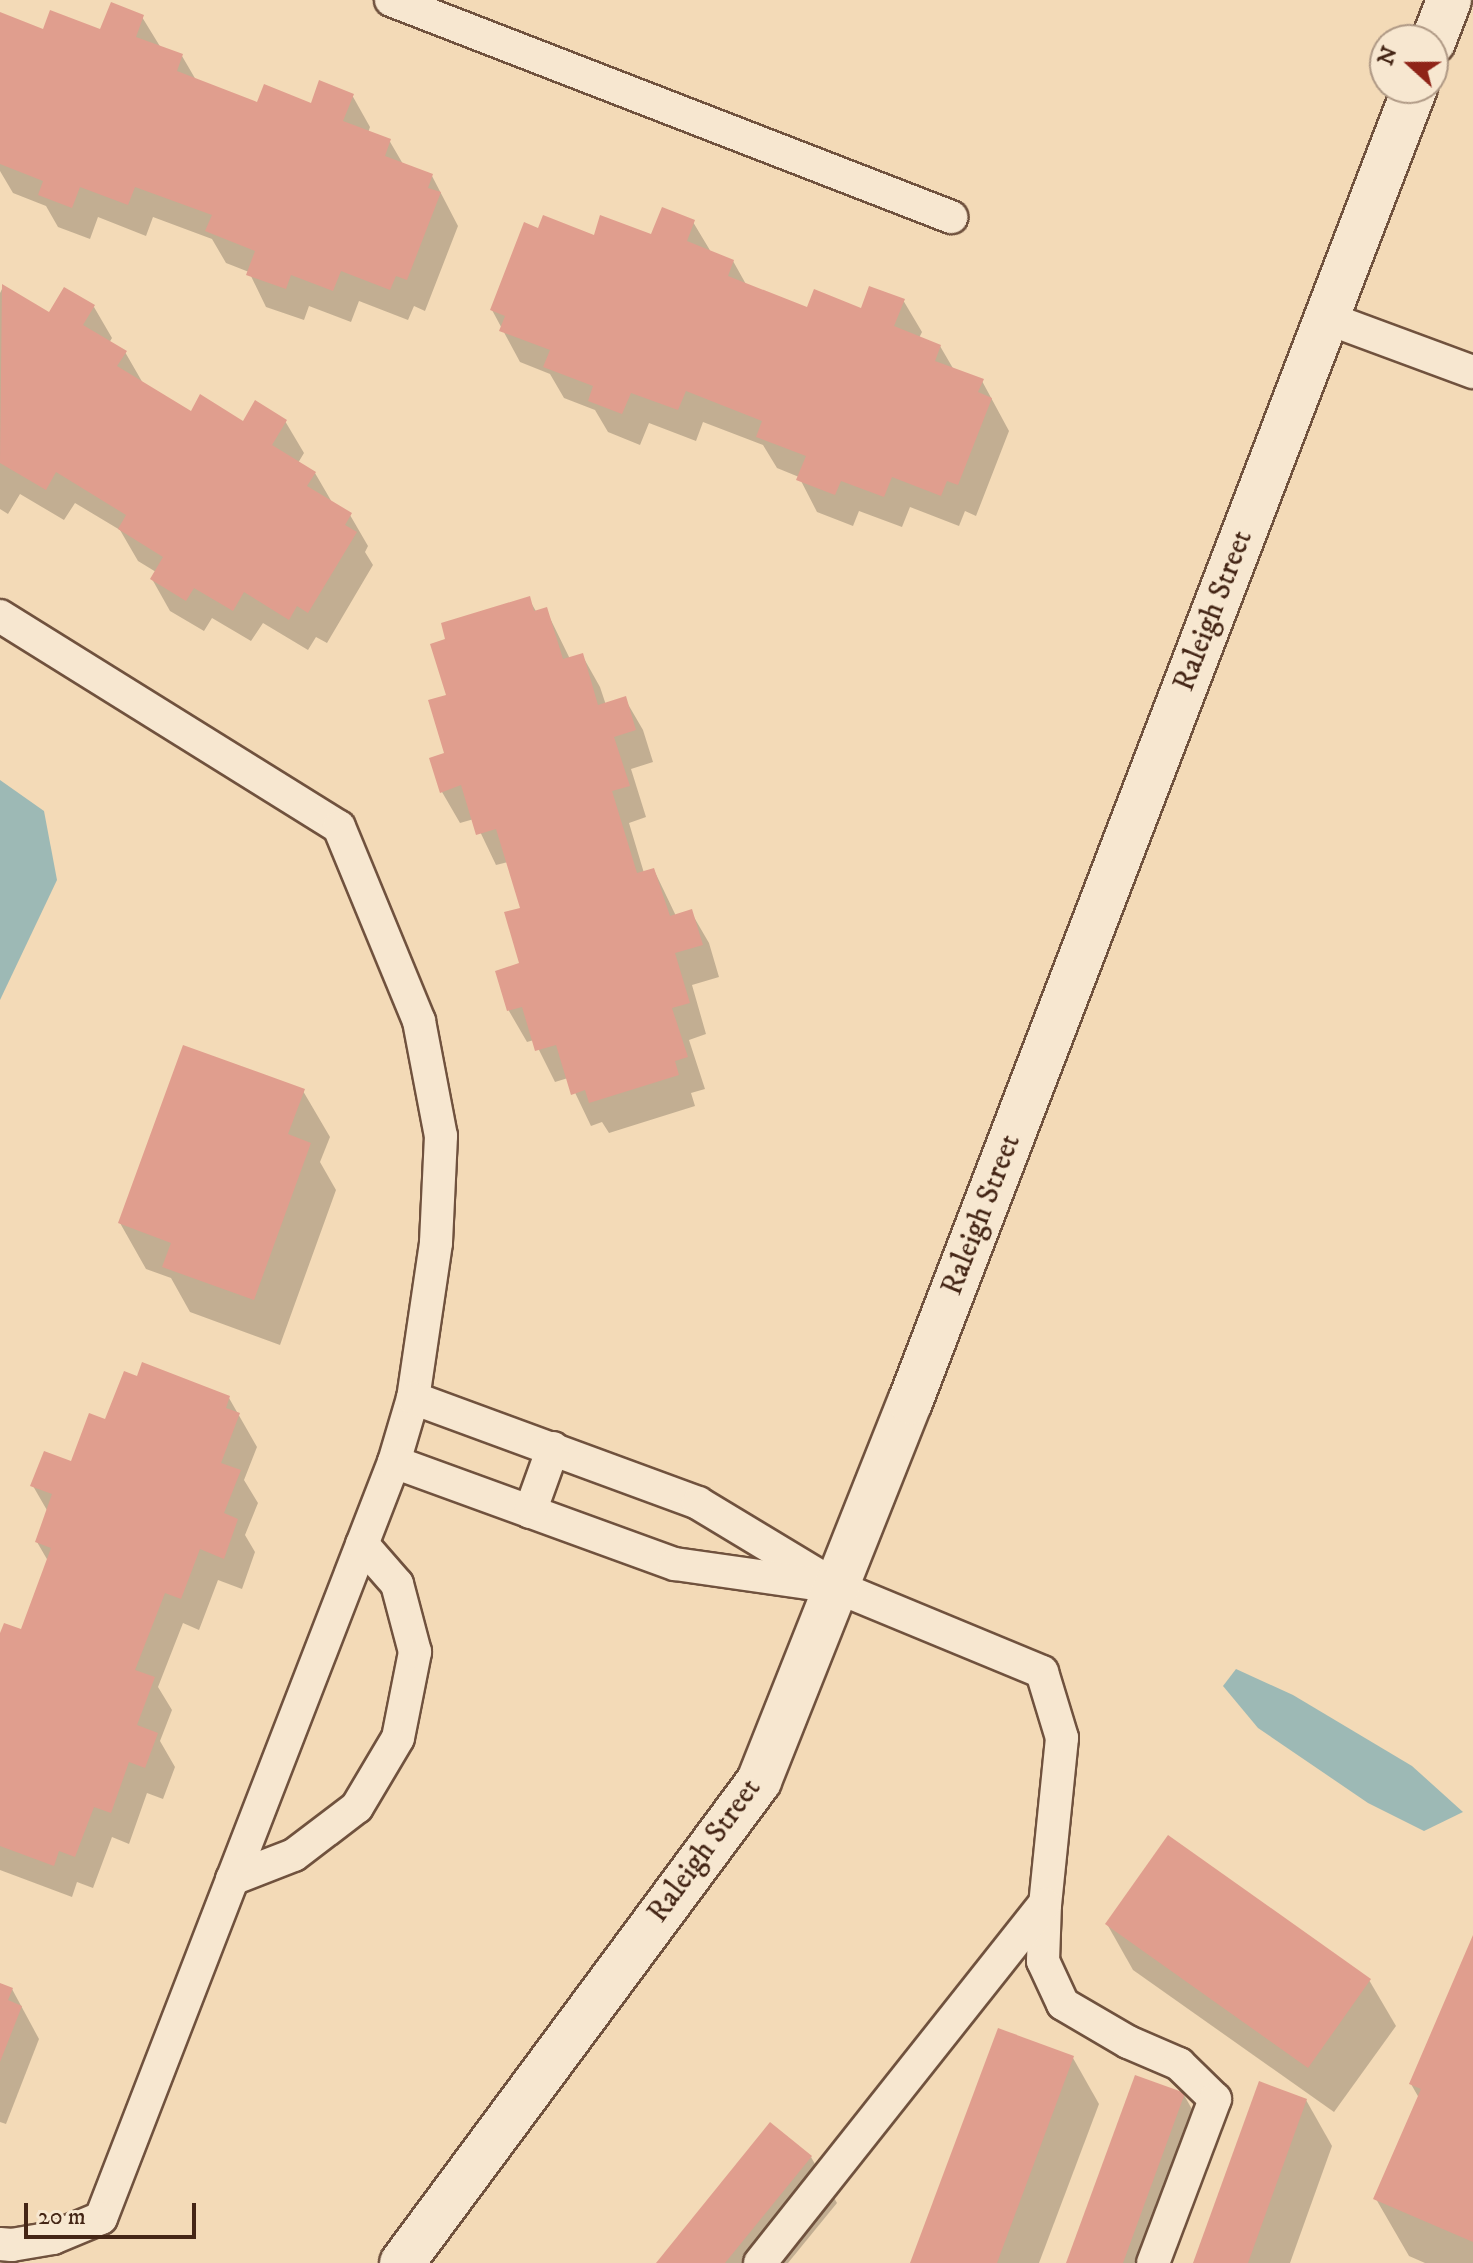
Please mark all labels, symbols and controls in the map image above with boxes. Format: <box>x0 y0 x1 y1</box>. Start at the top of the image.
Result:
north arrow <box>1369 24 1449 104</box>
text: N <box>1372 43 1404 69</box>
street label: Raleigh Street <box>1167 525 1261 697</box>
street label: Raleigh Street <box>935 1129 1029 1301</box>
street label: Raleigh Street <box>641 1772 769 1930</box>
scale bar <box>28 2187 200 2237</box>
text: 20 m <box>38 2202 86 2232</box>

